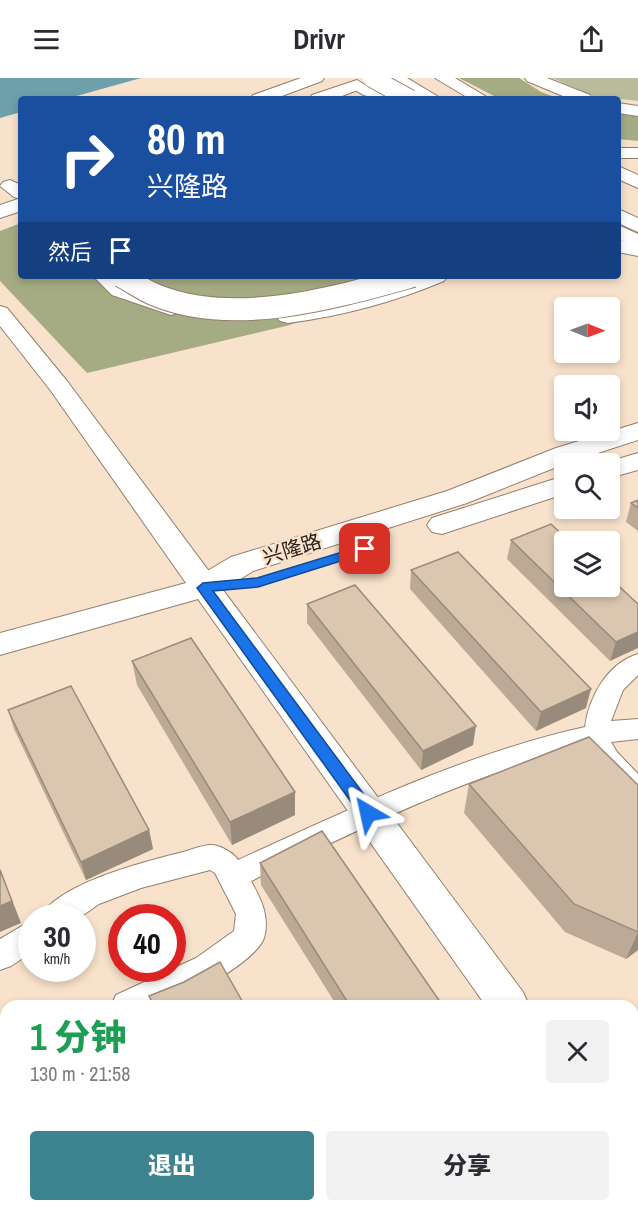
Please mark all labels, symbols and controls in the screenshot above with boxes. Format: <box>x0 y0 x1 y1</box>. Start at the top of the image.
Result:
text: Drivr <box>293 21 345 57</box>
icon: menu <box>30 23 63 56</box>
icon: share <box>575 23 608 56</box>
text: 80 m <box>147 111 226 167</box>
icon: right <box>48 120 126 198</box>
text: 兴隆路 <box>147 168 228 204</box>
icon: arrive <box>104 234 137 267</box>
text: 然后 <box>48 237 92 267</box>
north arrow <box>554 297 620 363</box>
map controls <box>554 297 620 597</box>
button: sound <box>554 375 620 441</box>
button: search <box>554 453 620 519</box>
pin <box>339 523 390 574</box>
street label: 兴隆路 <box>259 527 324 570</box>
button: layers <box>554 531 620 597</box>
icon: arrive <box>348 532 381 565</box>
position arrow <box>336 781 400 845</box>
speed limit sign: 40 <box>108 904 186 982</box>
text: 30 <box>43 916 71 956</box>
text: km/h <box>44 948 70 969</box>
text: 1 分钟 <box>30 1013 127 1061</box>
button: close <box>546 1020 609 1083</box>
text: 130 m · 21:58 <box>30 1060 130 1087</box>
button: 退出 <box>30 1131 314 1200</box>
button: 分享 <box>326 1131 609 1200</box>

